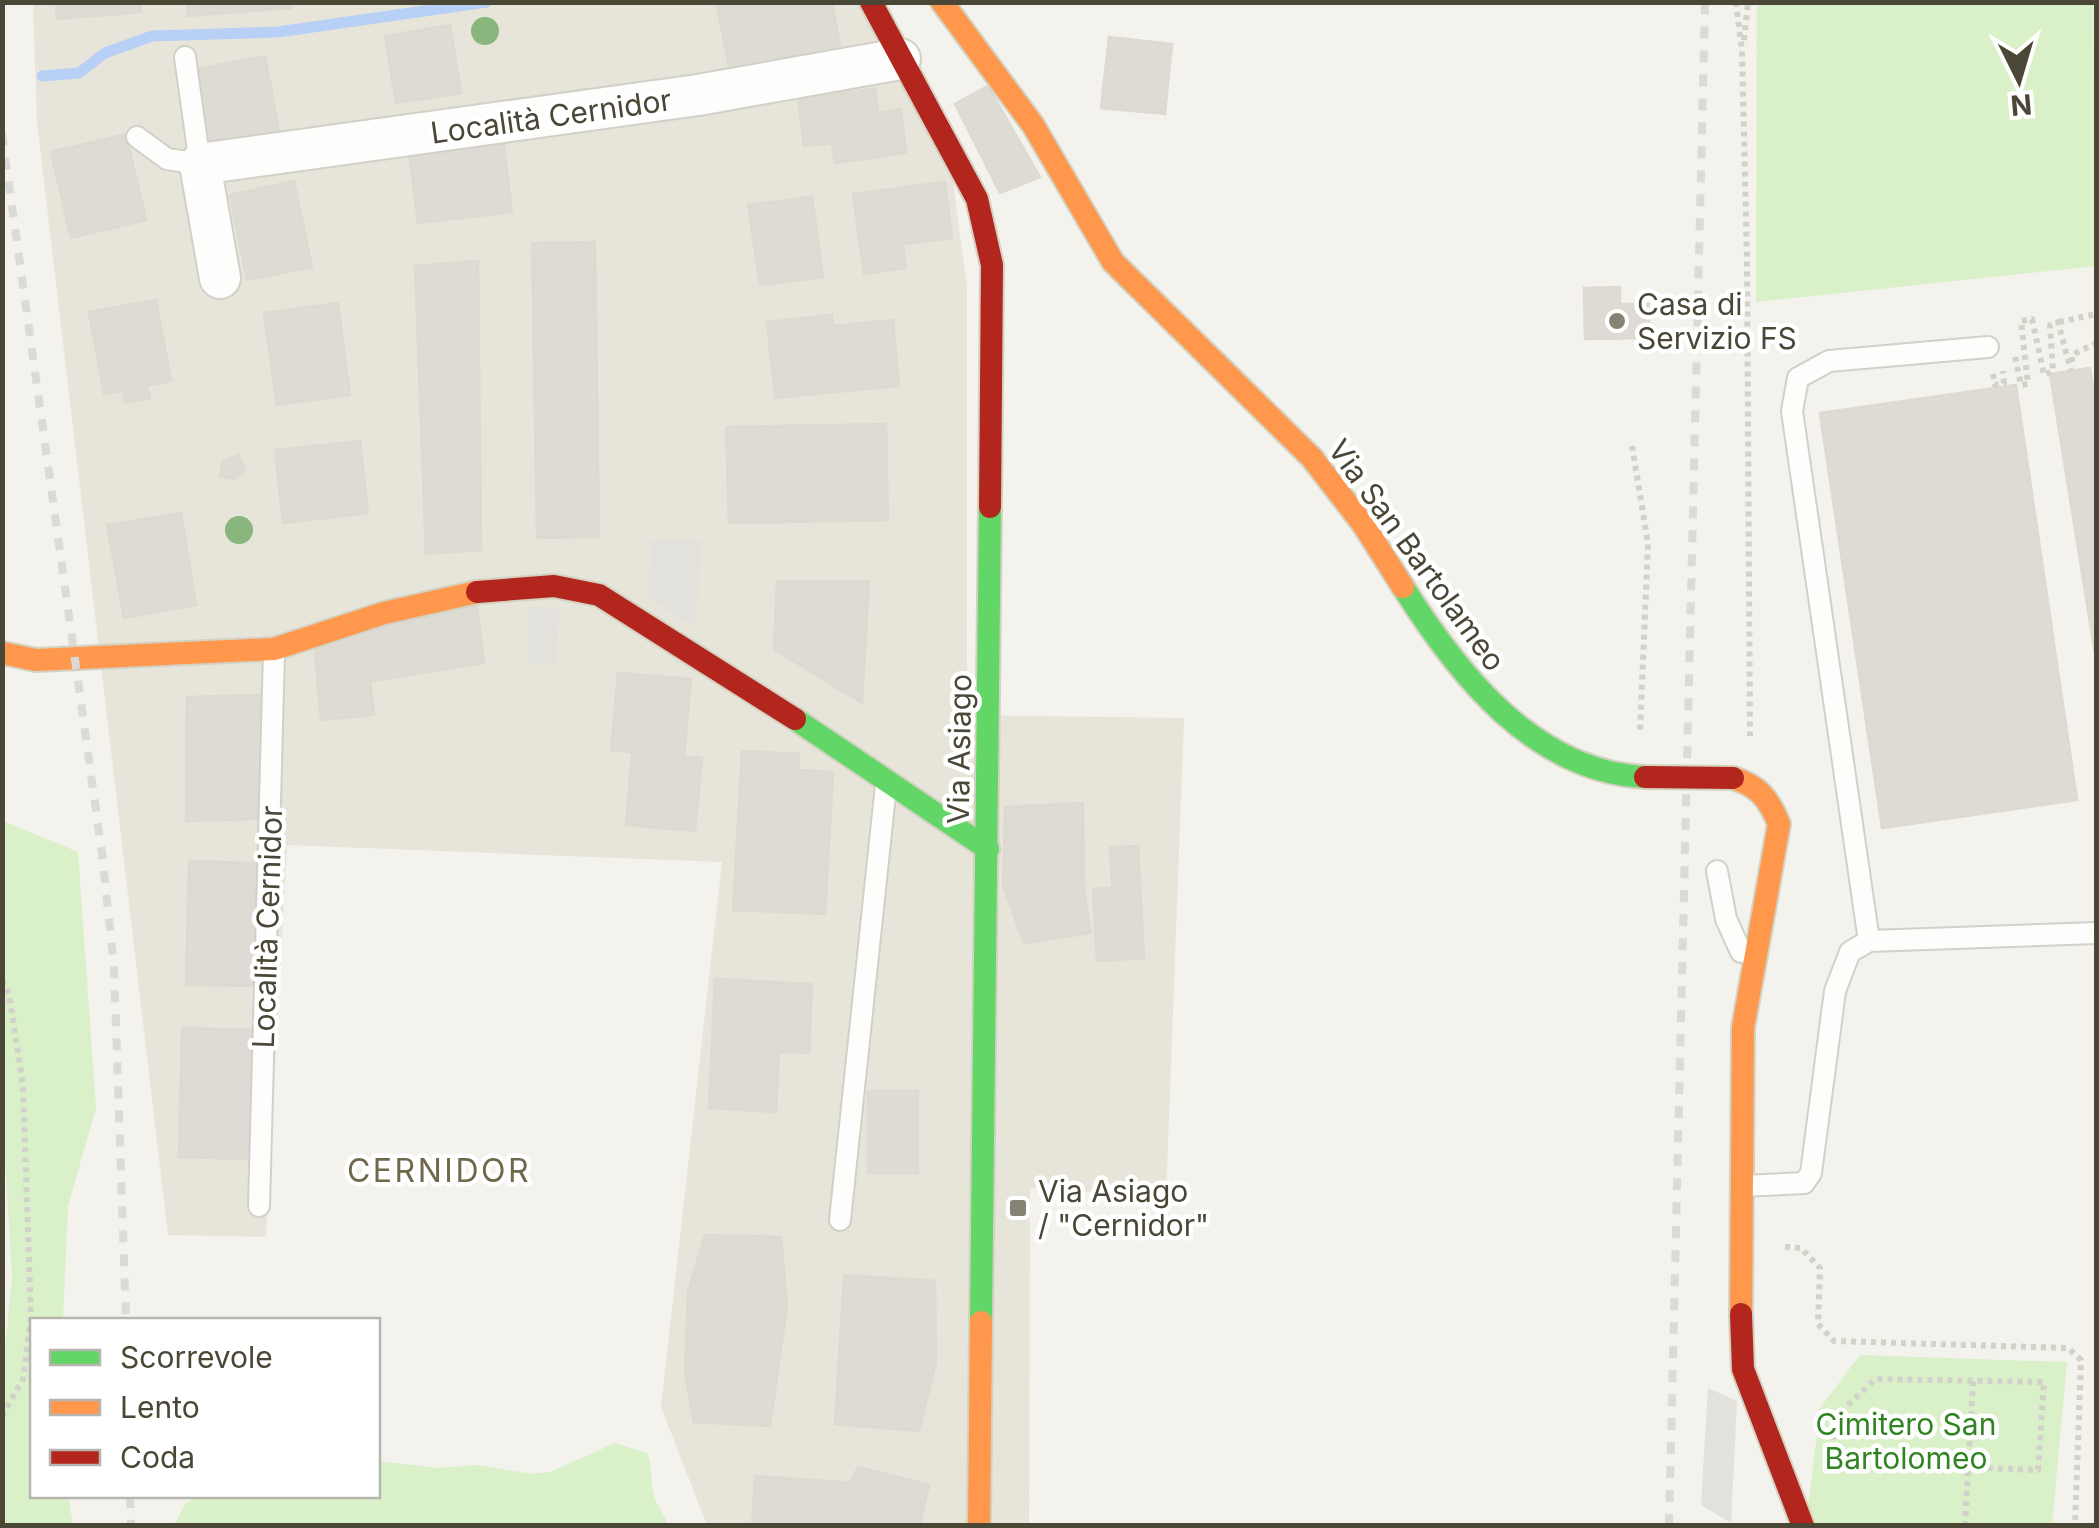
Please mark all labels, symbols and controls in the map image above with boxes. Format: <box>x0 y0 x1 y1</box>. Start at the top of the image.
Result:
north arrow <box>1969 30 2069 130</box>
street label: Località Cernidor <box>428 81 674 151</box>
text: N <box>2009 87 2033 123</box>
place label: Casa di Servizio FS <box>1637 286 1797 356</box>
marker: Casa di Servizio FS <box>1606 310 1628 332</box>
street label: Via San Bartolameo <box>1321 432 1513 678</box>
street label: Via Asiago <box>940 674 978 824</box>
street label: Località Cernidor <box>245 805 289 1049</box>
district label: CERNIDOR <box>347 1151 531 1190</box>
place label: Via Asiago / "Cernidor" <box>1038 1173 1209 1243</box>
marker: Via Asiago / "Cernidor" <box>1007 1197 1029 1219</box>
legend <box>30 1318 380 1498</box>
text: Scorrevole <box>120 1339 273 1375</box>
text: Lento <box>120 1389 200 1425</box>
park label: Cimitero San Bartolomeo <box>1816 1406 1996 1476</box>
text: Coda <box>120 1439 195 1475</box>

